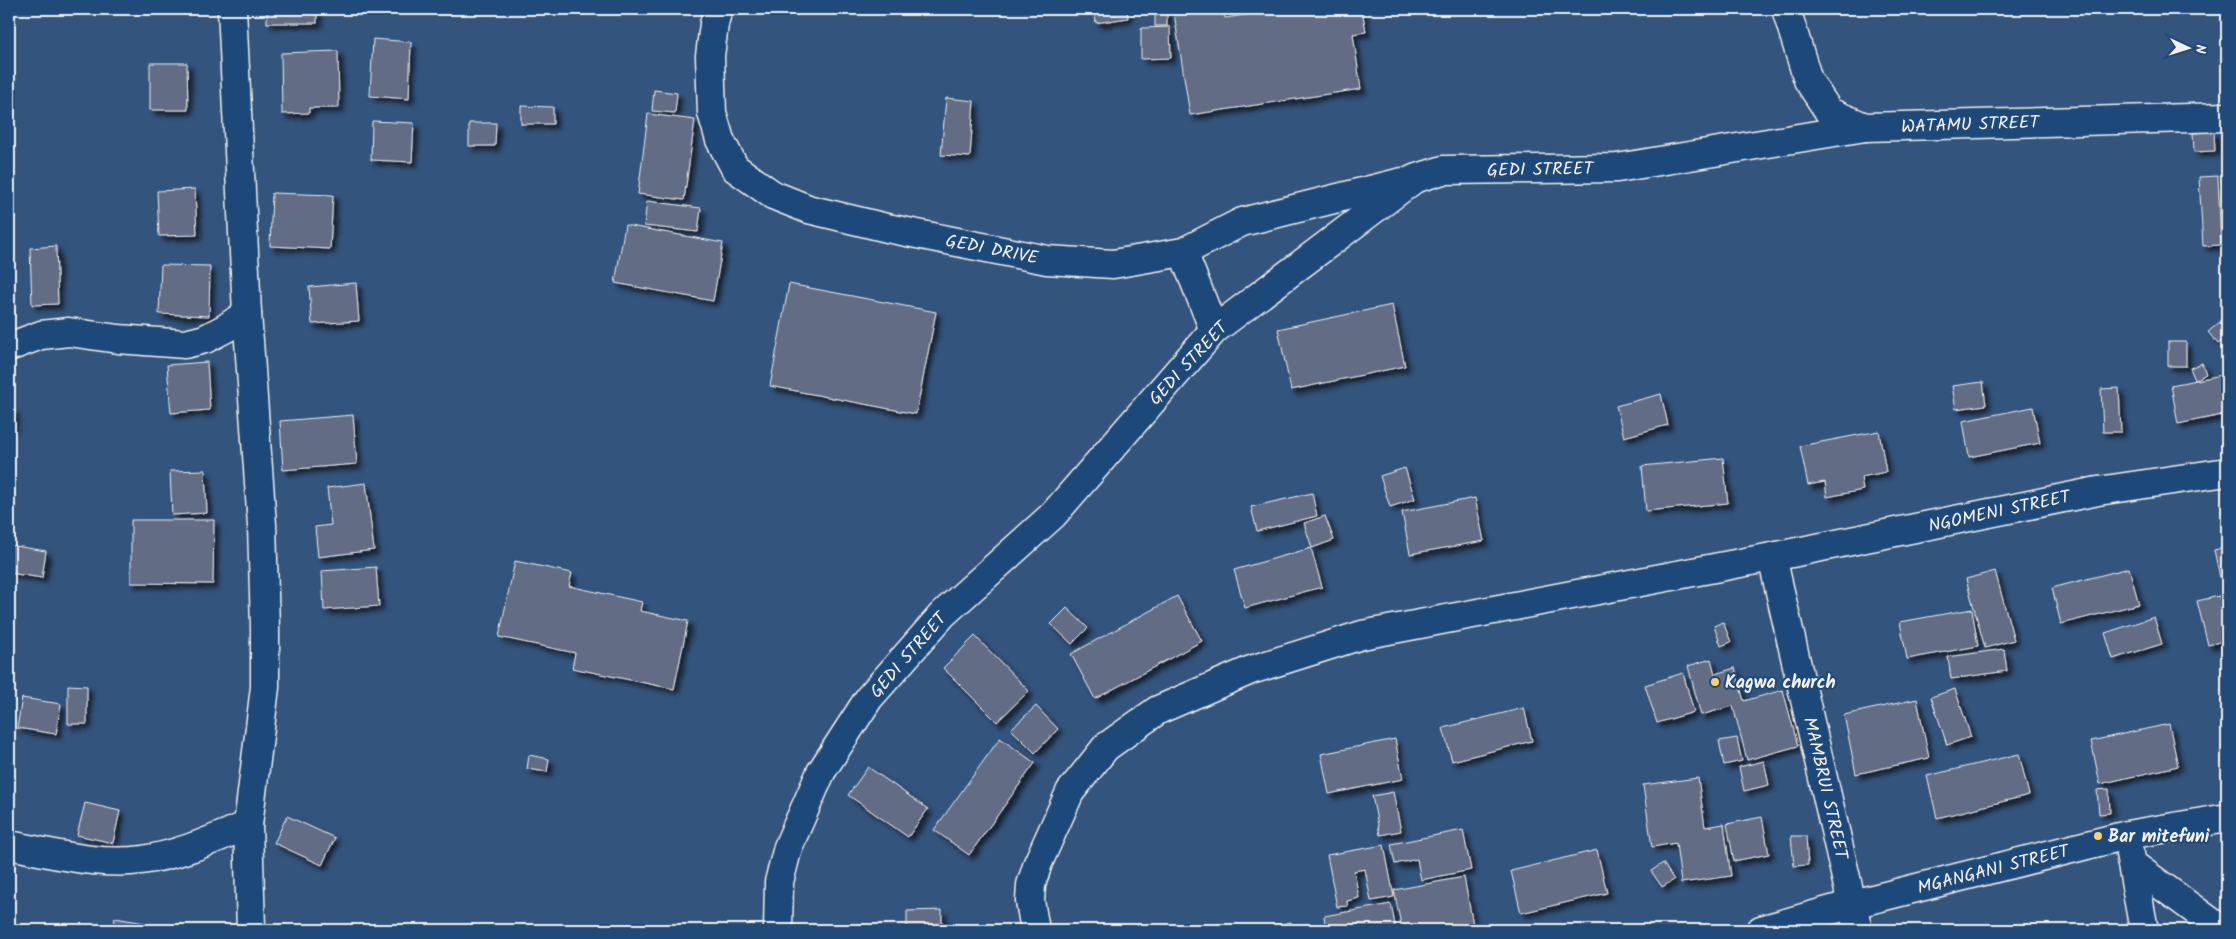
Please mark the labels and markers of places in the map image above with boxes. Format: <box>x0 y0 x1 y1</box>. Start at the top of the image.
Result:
place label: Kagwa church <box>1725 669 1836 698</box>
marker: Kagwa church <box>1709 676 1721 688</box>
place label: Bar mitefuni <box>2108 823 2210 852</box>
marker: Bar mitefuni <box>2092 830 2104 842</box>

